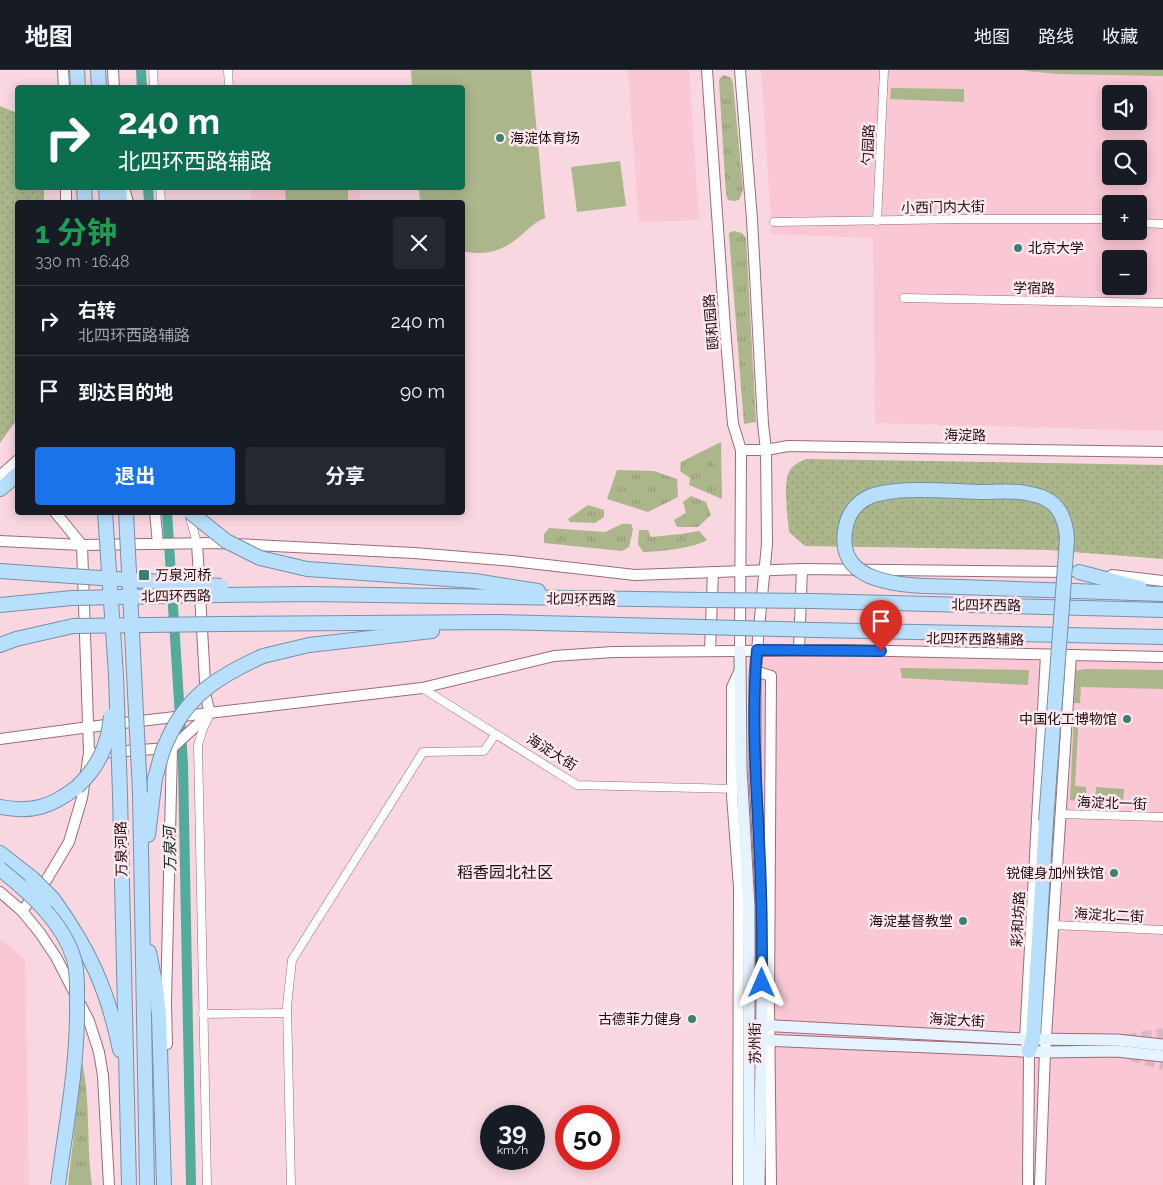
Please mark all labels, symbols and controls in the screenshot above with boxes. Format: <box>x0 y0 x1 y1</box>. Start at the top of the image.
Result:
text: 地图 <box>25 22 73 51</box>
text: 地图 <box>974 26 1010 47</box>
text: 路线 <box>1038 26 1074 47</box>
text: 收藏 <box>1102 26 1138 47</box>
map controls <box>1102 85 1147 295</box>
button: sound <box>1102 85 1147 130</box>
text: 240 m <box>118 101 220 142</box>
icon: right <box>35 105 100 170</box>
street label: 勺园路 <box>859 124 877 166</box>
place label: 海淀体育场 <box>510 130 580 146</box>
marker: 海淀体育场 <box>494 132 506 144</box>
button: search <box>1102 140 1147 185</box>
text: 北四环西路辅路 <box>118 148 272 174</box>
button: + <box>1102 195 1147 240</box>
street label: 小西门内大街 <box>901 198 985 216</box>
text: 1 分钟 <box>35 215 117 250</box>
button: close <box>393 217 445 269</box>
place label: 北京大学 <box>1028 240 1084 256</box>
marker: 北京大学 <box>1012 242 1024 254</box>
button: − <box>1102 250 1147 295</box>
text: 330 m · 16:48 <box>35 252 130 271</box>
street label: 学宿路 <box>1013 280 1055 296</box>
street label: 颐和园路 <box>701 293 721 351</box>
text: 右转 <box>78 299 116 321</box>
icon: right <box>35 307 63 335</box>
text: 240 m <box>391 310 445 332</box>
text: 北四环西路辅路 <box>78 326 190 345</box>
icon: arrive <box>35 377 63 405</box>
text: 90 m <box>400 380 445 402</box>
text: 到达目的地 <box>78 381 173 403</box>
street label: 海淀路 <box>944 427 986 443</box>
button: 退出 <box>35 447 235 505</box>
button: 分享 <box>245 447 445 505</box>
place label: 万泉河桥 <box>155 567 211 583</box>
marker: 万泉河桥 <box>137 568 151 582</box>
street label: 北四环西路 <box>141 587 211 605</box>
street label: 北四环西路 <box>546 590 616 608</box>
street label: 北四环西路 <box>951 596 1021 614</box>
pin <box>860 600 902 651</box>
icon: arrive <box>867 607 895 635</box>
street label: 北四环西路辅路 <box>926 630 1024 648</box>
place label: 中国化工博物馆 <box>1019 711 1117 727</box>
marker: 中国化工博物馆 <box>1121 713 1133 725</box>
street label: 海淀大街 <box>524 730 580 774</box>
street label: 海淀北一街 <box>1077 794 1147 812</box>
street label: 万泉河路 <box>113 821 129 877</box>
water label: 万泉河 <box>161 823 179 872</box>
district label: 稻香园北社区 <box>457 863 553 882</box>
place label: 锐健身加州铁馆 <box>1006 865 1104 881</box>
marker: 锐健身加州铁馆 <box>1108 867 1120 879</box>
street label: 彩和坊路 <box>1009 891 1027 947</box>
street label: 海淀北二街 <box>1074 905 1144 925</box>
place label: 海淀基督教堂 <box>869 913 953 929</box>
marker: 海淀基督教堂 <box>957 915 969 927</box>
position arrow <box>735 956 787 1008</box>
place label: 古德菲力健身 <box>598 1011 682 1027</box>
street label: 海淀大街 <box>929 1011 985 1029</box>
marker: 古德菲力健身 <box>686 1013 698 1025</box>
street label: 苏州街 <box>747 1022 763 1064</box>
speed limit sign: 50 <box>555 1105 620 1170</box>
text: 39 <box>498 1116 527 1146</box>
text: km/h <box>497 1143 528 1157</box>

